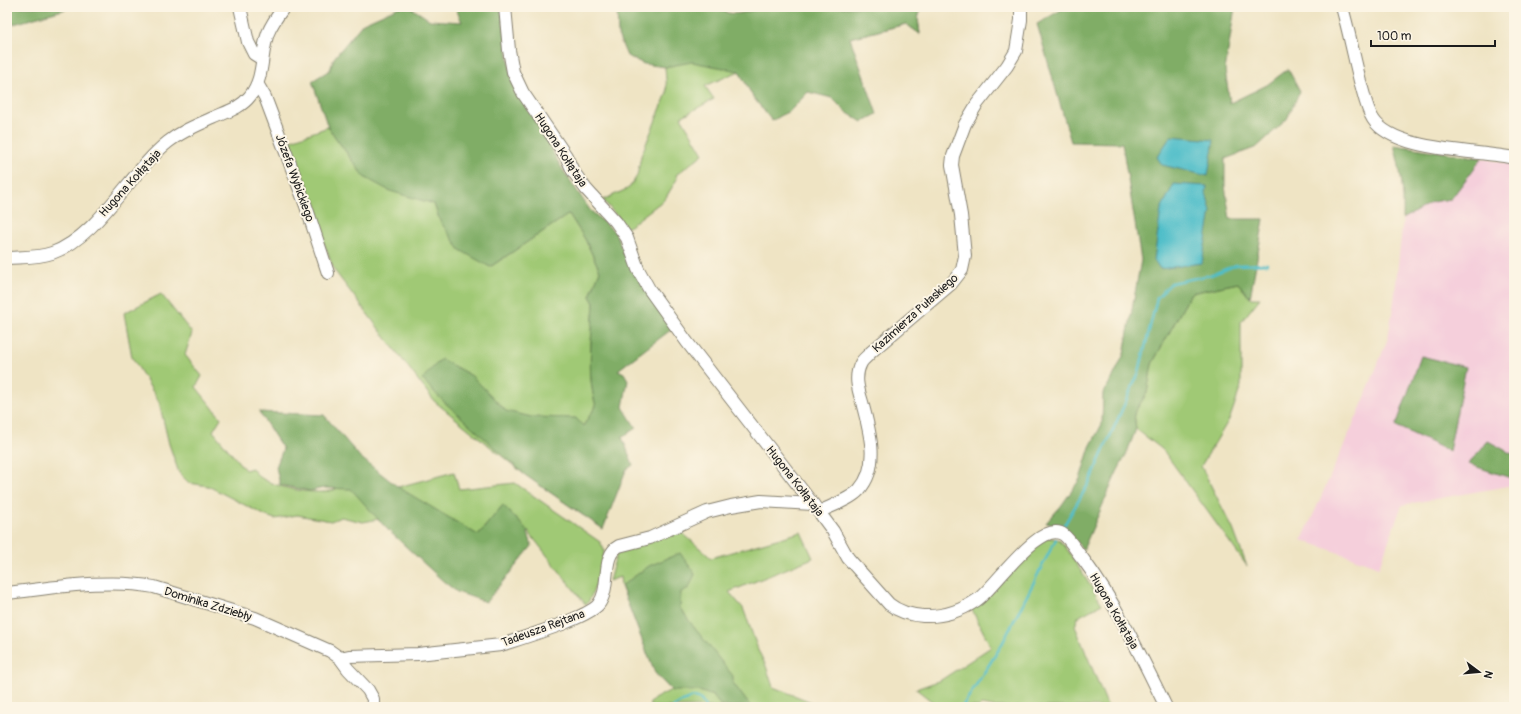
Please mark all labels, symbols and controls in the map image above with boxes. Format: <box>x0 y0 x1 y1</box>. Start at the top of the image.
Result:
scale bar <box>1371 22 1495 48</box>
text: 100 m <box>1377 29 1412 44</box>
street label: Hugona Kołłątaja <box>531 110 590 191</box>
street label: Józefa Wybickiego <box>272 132 318 225</box>
street label: Hugona Kołłątaja <box>96 146 165 220</box>
street label: Kazimierza Pułaskiego <box>869 270 962 356</box>
street label: Hugona Kołłątaja <box>762 443 827 520</box>
street label: Hugona Kołłątaja <box>1086 570 1142 652</box>
street label: Dominika Zdziebły <box>162 584 253 625</box>
street label: Tadeusza Rejtana <box>500 606 587 650</box>
north arrow <box>1459 652 1499 692</box>
text: N <box>1481 669 1495 681</box>

